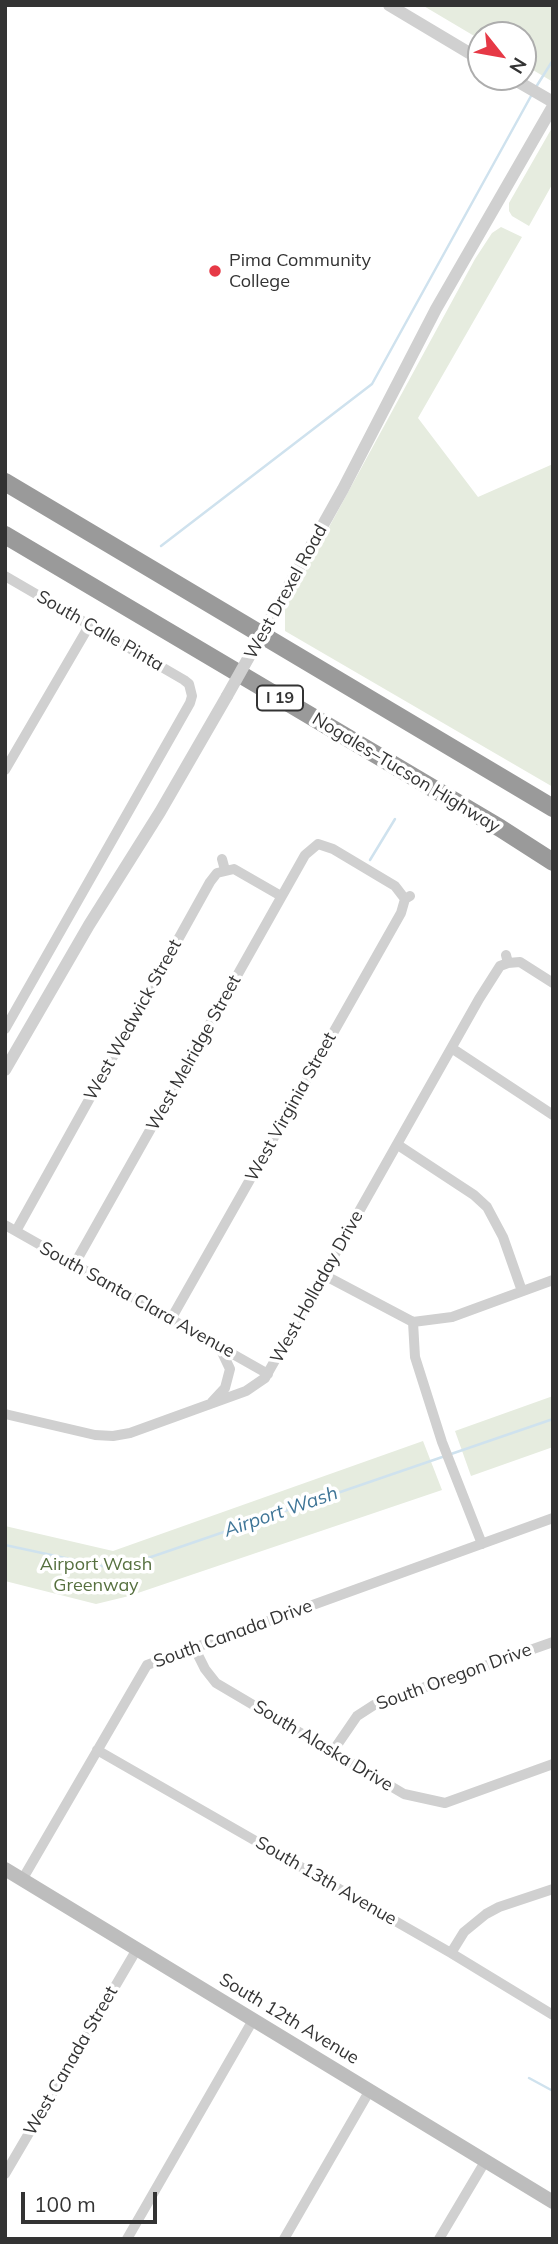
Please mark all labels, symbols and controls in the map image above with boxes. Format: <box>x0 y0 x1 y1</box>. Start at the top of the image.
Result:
north arrow <box>467 21 537 91</box>
text: N <box>504 53 532 78</box>
place label: Pima Community College <box>229 250 371 292</box>
marker: Pima Community College <box>207 263 223 279</box>
street label: West Drexel Road <box>240 521 332 663</box>
street label: South Calle Pinta <box>33 586 167 676</box>
road number: I 19 <box>257 685 303 710</box>
street label: Nogales–Tucson Highway <box>308 708 504 838</box>
street label: West Wedwick Street <box>80 936 186 1104</box>
street label: West Melridge Street <box>142 971 246 1135</box>
street label: West Virginia Street <box>241 1029 341 1185</box>
street label: West Holladay Drive <box>266 1207 368 1367</box>
street label: South Santa Clara Avenue <box>36 1237 238 1363</box>
water label: Airport Wash <box>221 1482 341 1542</box>
park label: Airport Wash Greenway <box>40 1554 152 1596</box>
street label: South Canada Drive <box>151 1595 315 1673</box>
street label: South Oregon Drive <box>374 1639 534 1715</box>
street label: South Alaska Drive <box>249 1696 397 1796</box>
street label: South 13th Avenue <box>252 1832 400 1930</box>
street label: South 12th Avenue <box>215 1969 363 2069</box>
street label: West Canada Street <box>19 1982 123 2140</box>
scale bar <box>24 2178 161 2222</box>
text: 100 m <box>34 2191 96 2217</box>

